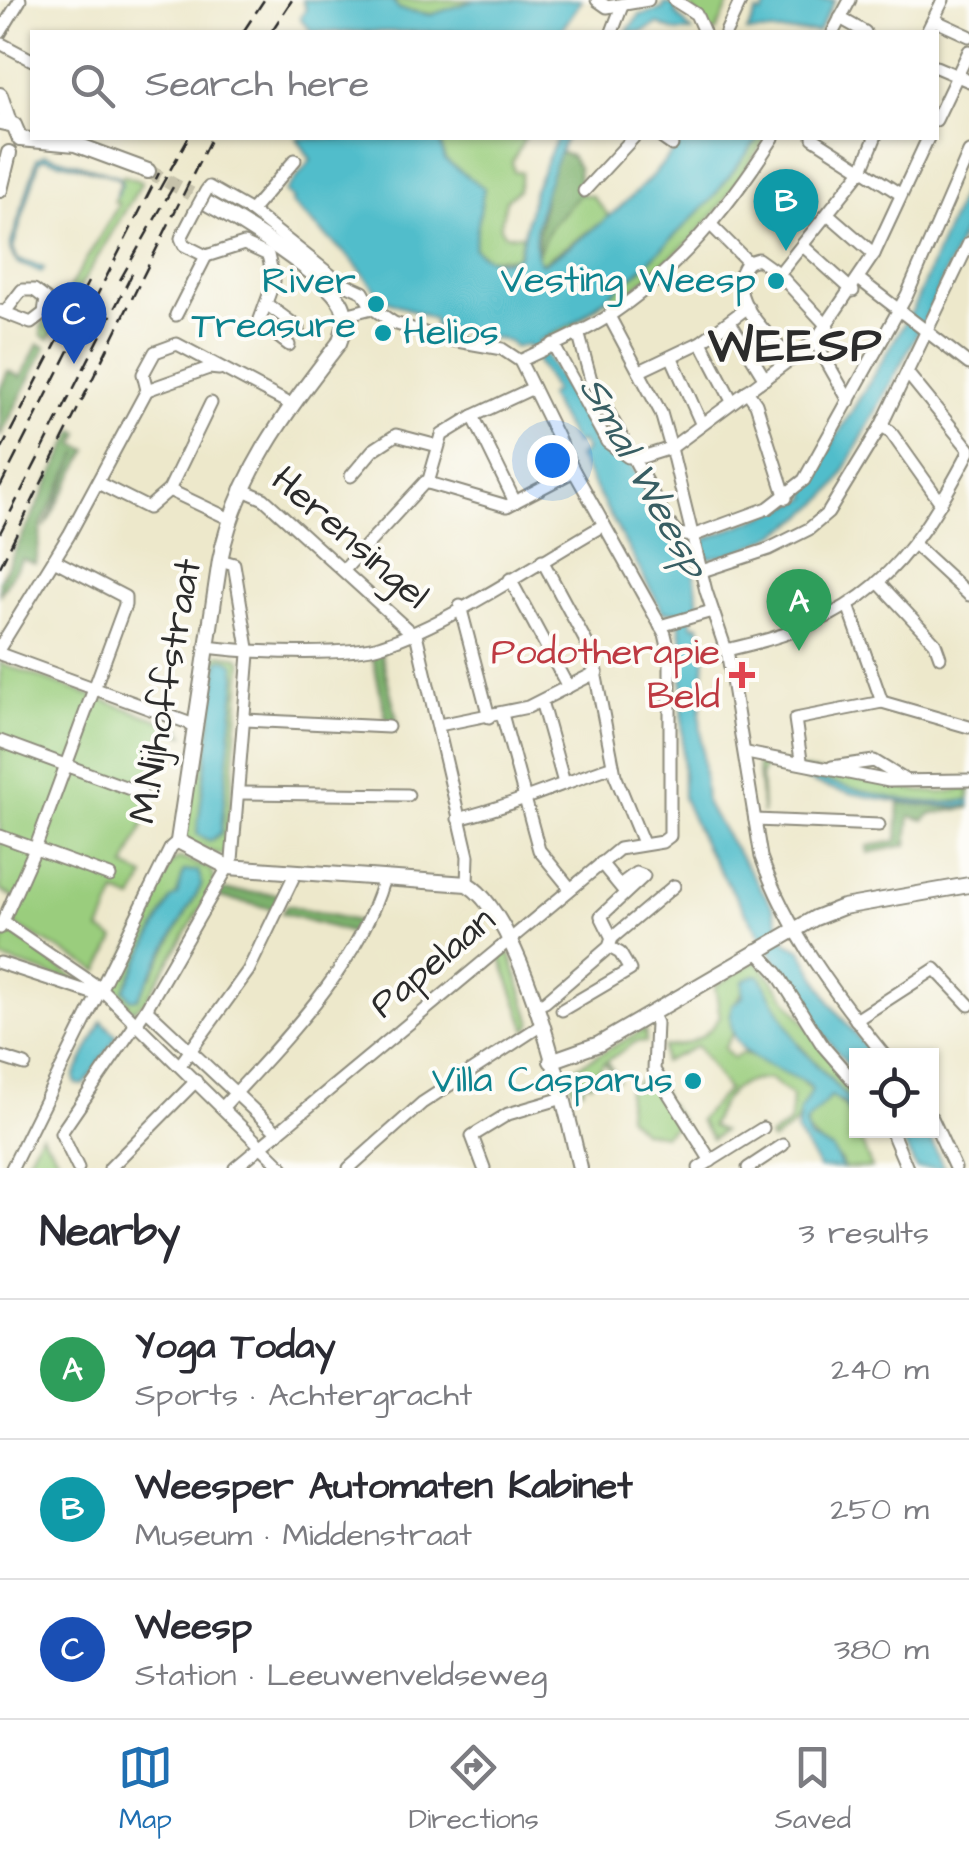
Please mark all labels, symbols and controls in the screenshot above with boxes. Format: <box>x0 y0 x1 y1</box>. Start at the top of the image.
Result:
search box <box>30 30 939 140</box>
icon: search <box>65 58 120 113</box>
text: Search here <box>145 59 369 111</box>
pin: B <box>754 168 818 251</box>
place label: Vesting Weesp <box>501 255 756 307</box>
place label: River Treasure <box>192 256 356 352</box>
marker: Vesting Weesp <box>765 270 787 292</box>
pin: C <box>42 282 106 364</box>
marker: River Treasure <box>365 293 387 315</box>
place label: Helios <box>403 307 499 359</box>
district label: WEESP <box>707 314 884 380</box>
marker: Helios <box>372 322 394 344</box>
water label: Smal Weesp <box>565 366 722 590</box>
your location <box>527 435 578 486</box>
street label: Herensingel <box>260 455 440 621</box>
street label: M.Nijhoffstraat <box>117 555 215 827</box>
pin: A <box>766 568 832 651</box>
place label: Podotherapie Beld <box>491 627 720 723</box>
marker: Podotherapie Beld <box>729 662 755 688</box>
street label: Papelaan <box>359 895 507 1031</box>
map controls <box>849 1048 939 1138</box>
button: locate <box>849 1048 939 1138</box>
place label: Villa Casparus <box>432 1055 673 1107</box>
marker: Villa Casparus <box>682 1070 704 1092</box>
text: Nearby <box>40 1204 180 1262</box>
text: 3 results <box>799 1211 929 1256</box>
text: Yoga Today <box>135 1321 336 1373</box>
text: A <box>62 1347 83 1392</box>
text: 240 m <box>831 1347 929 1392</box>
text: Sports · Achtergracht <box>135 1373 472 1418</box>
text: Weesper Automaten Kabinet <box>135 1461 633 1513</box>
text: B <box>61 1487 84 1532</box>
text: 250 m <box>830 1487 929 1532</box>
text: Museum · Middenstraat <box>135 1513 472 1558</box>
text: Weesp <box>135 1601 252 1653</box>
text: C <box>61 1627 84 1672</box>
text: 380 m <box>834 1627 929 1672</box>
text: Station · Leeuwenveldseweg <box>135 1653 547 1698</box>
tab: Map <box>118 1740 173 1839</box>
tab: Directions <box>409 1740 539 1839</box>
tab: Saved <box>775 1740 851 1839</box>

